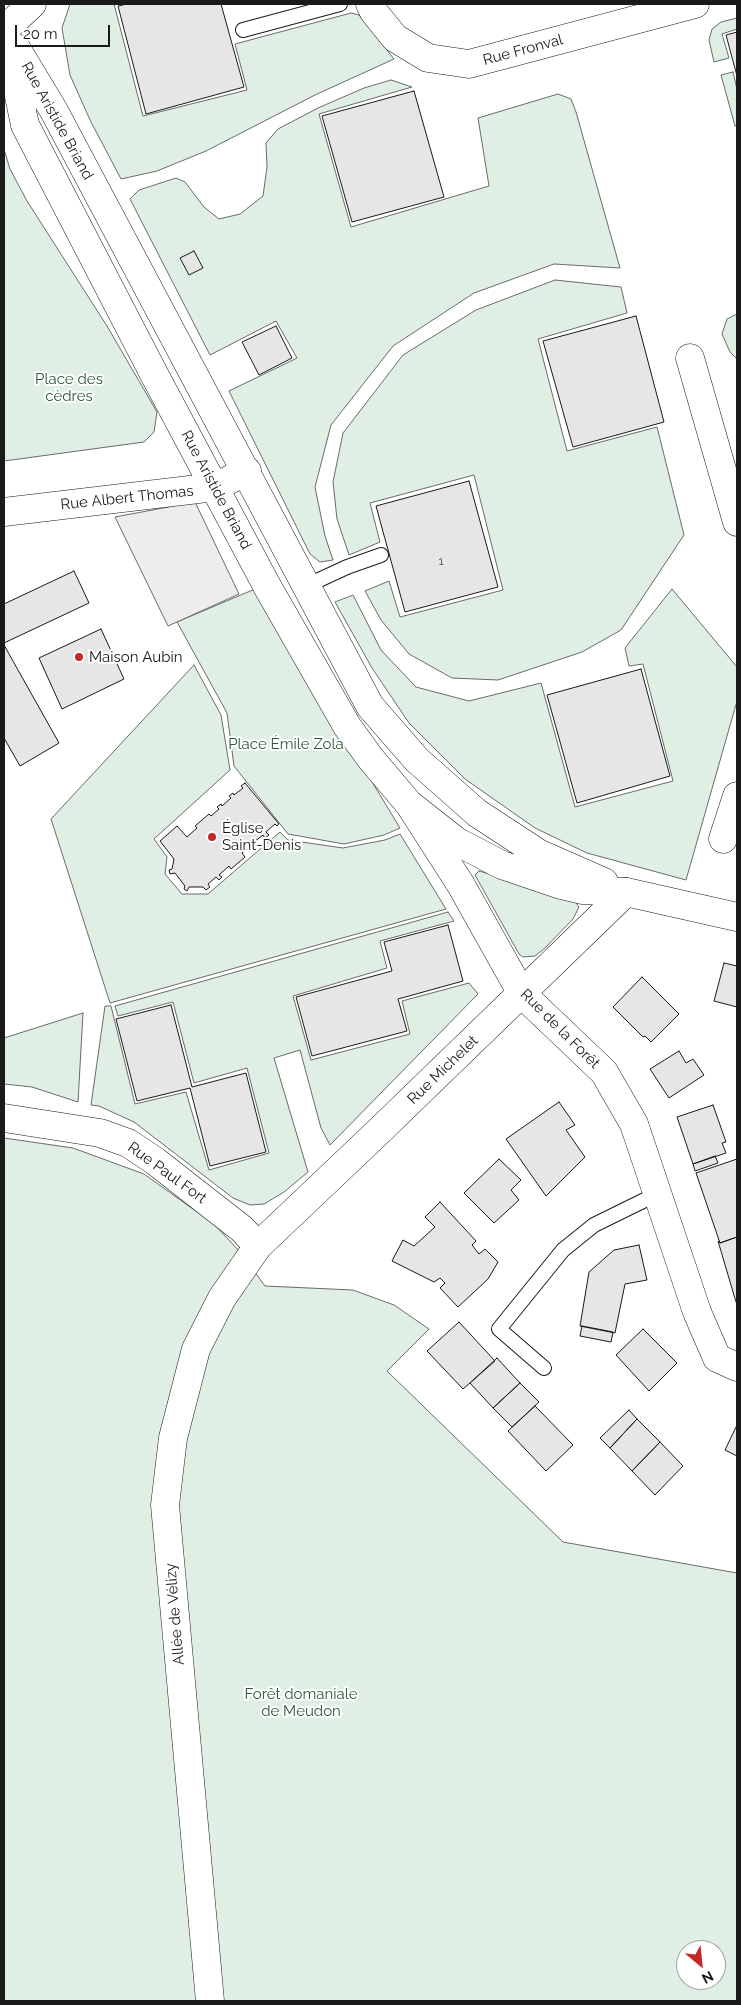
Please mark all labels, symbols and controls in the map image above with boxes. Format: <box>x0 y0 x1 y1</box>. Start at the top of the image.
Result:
scale bar <box>18 15 112 47</box>
text: 20 m <box>23 25 58 43</box>
street label: Rue Fronval <box>481 31 565 69</box>
street label: Rue Aristide Briand <box>17 59 97 183</box>
park label: Place des cèdres <box>35 370 103 405</box>
street label: Rue Aristide Briand <box>177 427 255 553</box>
street label: Rue Albert Thomas <box>60 482 194 514</box>
house number: 1 <box>438 554 444 568</box>
place label: Maison Aubin <box>89 648 182 666</box>
marker: Maison Aubin <box>73 651 85 663</box>
park label: Place Émile Zola <box>228 735 344 753</box>
place label: Église Saint-Denis <box>222 819 301 854</box>
marker: Église Saint-Denis <box>206 831 218 843</box>
street label: Rue de la Forêt <box>516 985 604 1073</box>
street label: Rue Michelet <box>404 1032 482 1108</box>
street label: Rue Paul Fort <box>124 1138 210 1208</box>
street label: Allée de Vélizy <box>162 1562 188 1666</box>
park label: Forêt domaniale de Meudon <box>244 1685 358 1720</box>
north arrow <box>676 1940 726 1990</box>
text: N <box>699 1968 716 1987</box>

